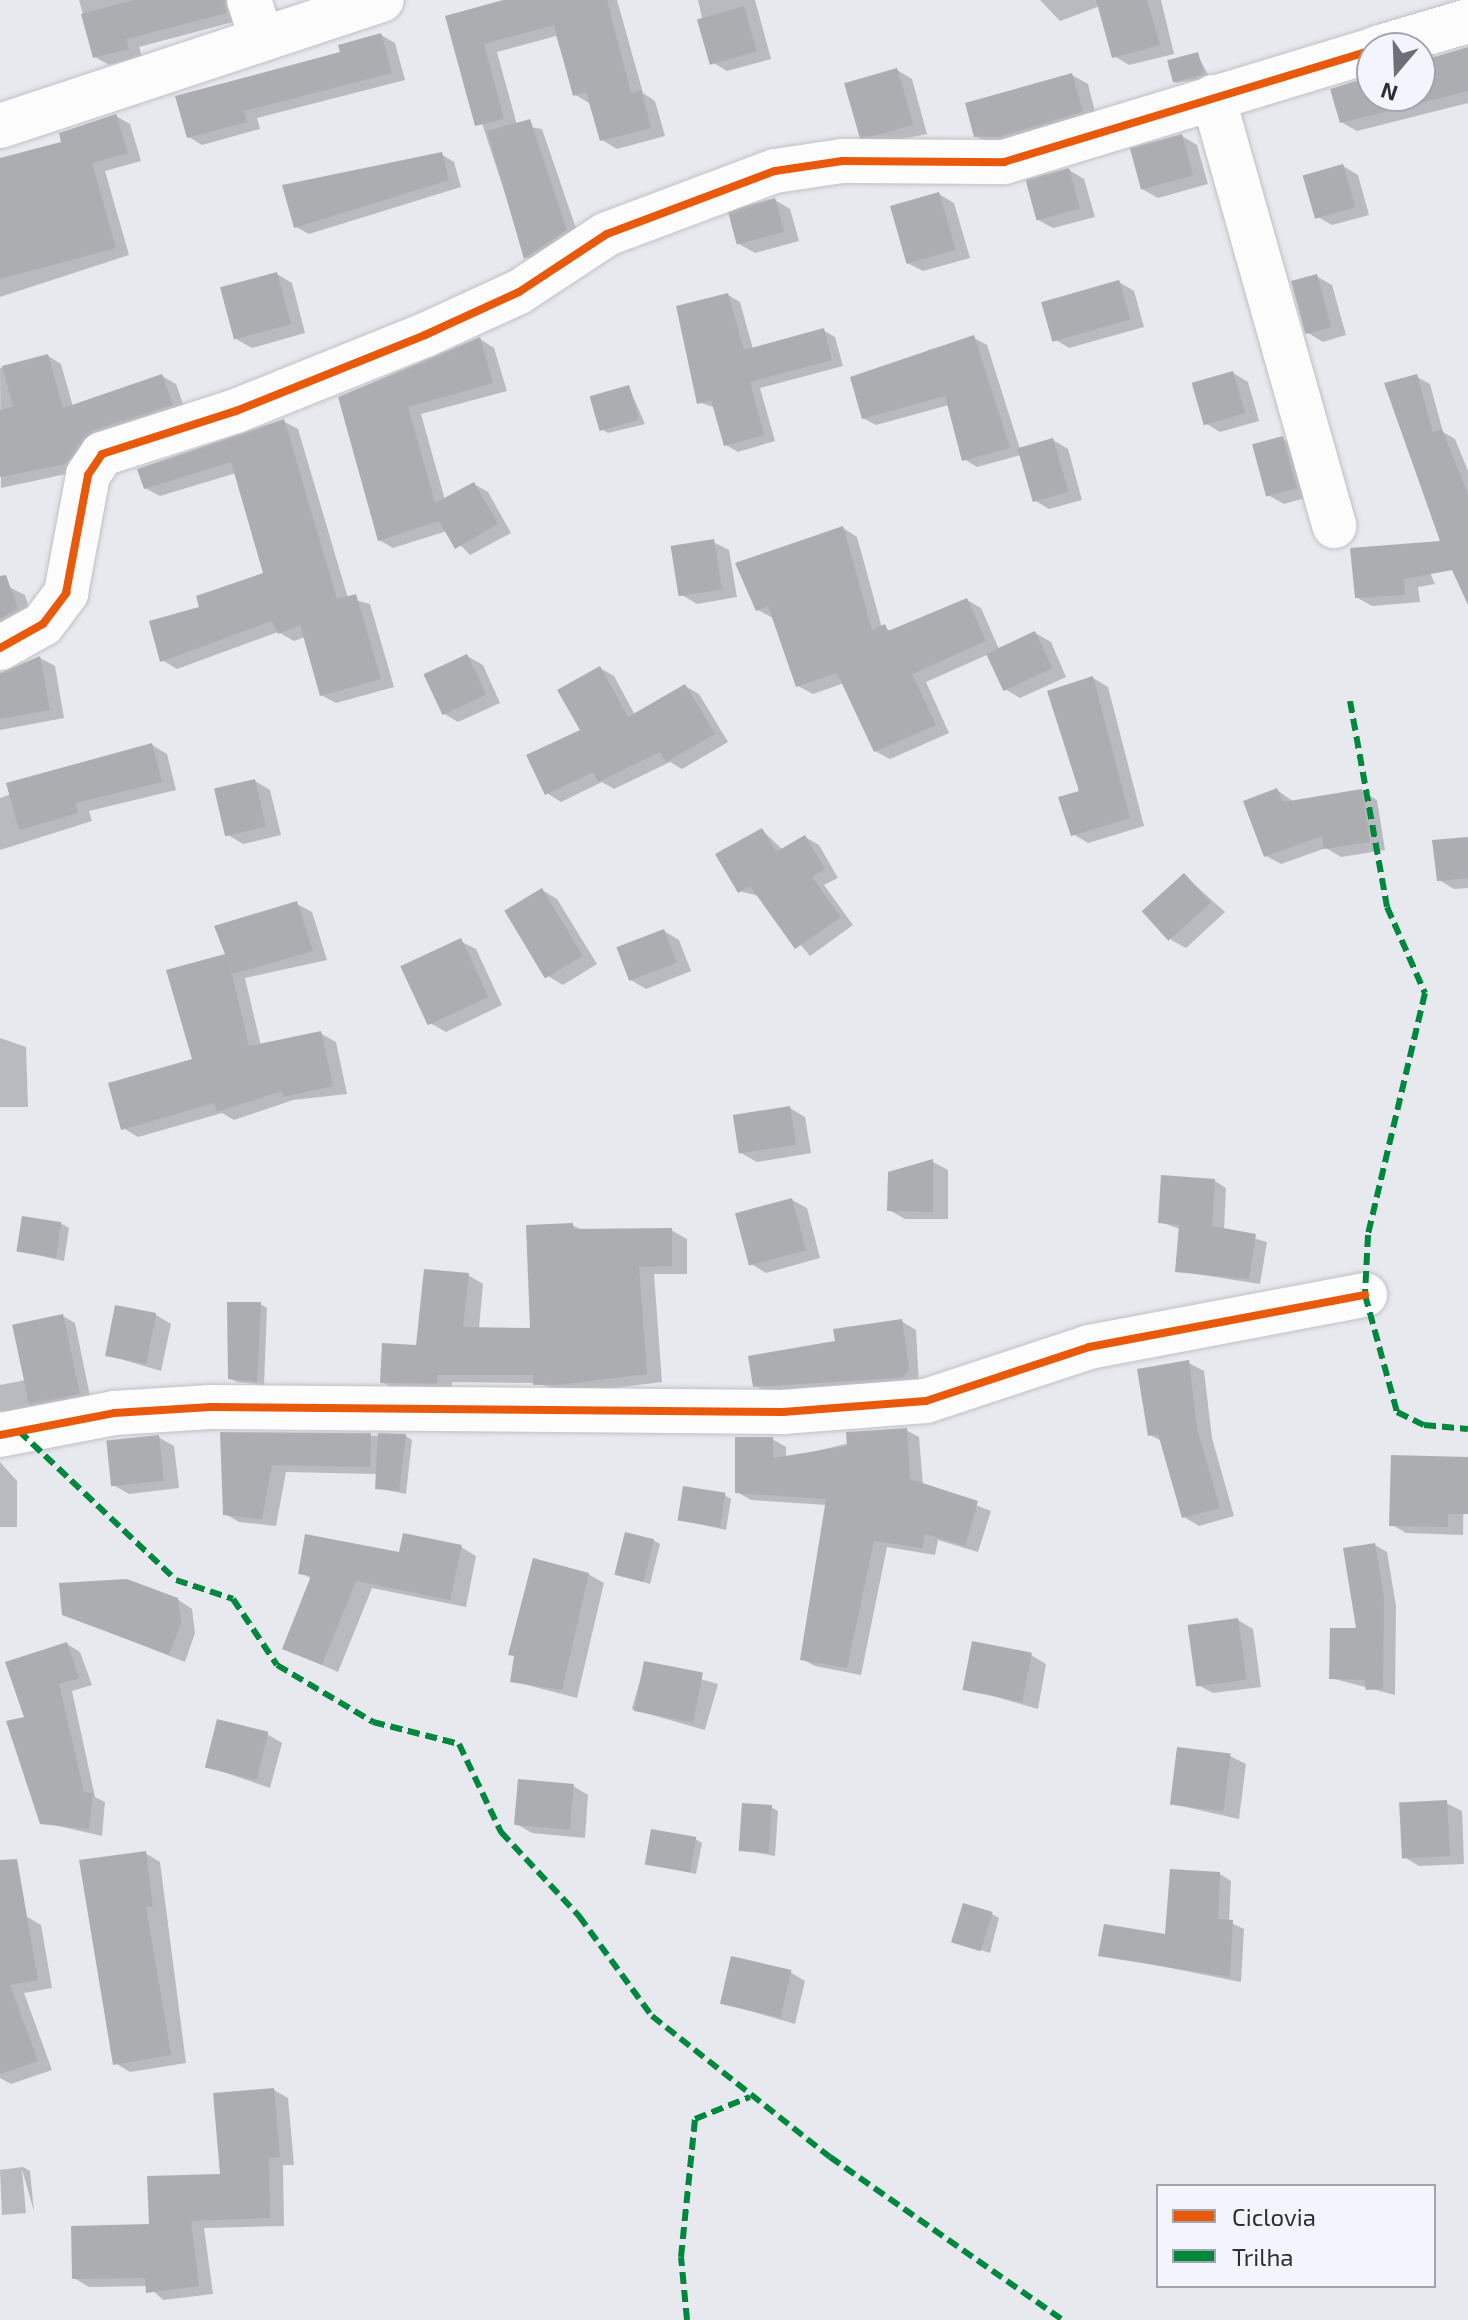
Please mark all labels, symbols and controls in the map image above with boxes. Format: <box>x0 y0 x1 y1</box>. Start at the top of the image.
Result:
north arrow <box>1356 32 1436 112</box>
text: N <box>1377 78 1401 108</box>
legend <box>1156 2184 1436 2288</box>
text: Ciclovia <box>1232 2202 1316 2231</box>
text: Trilha <box>1232 2242 1294 2271</box>

